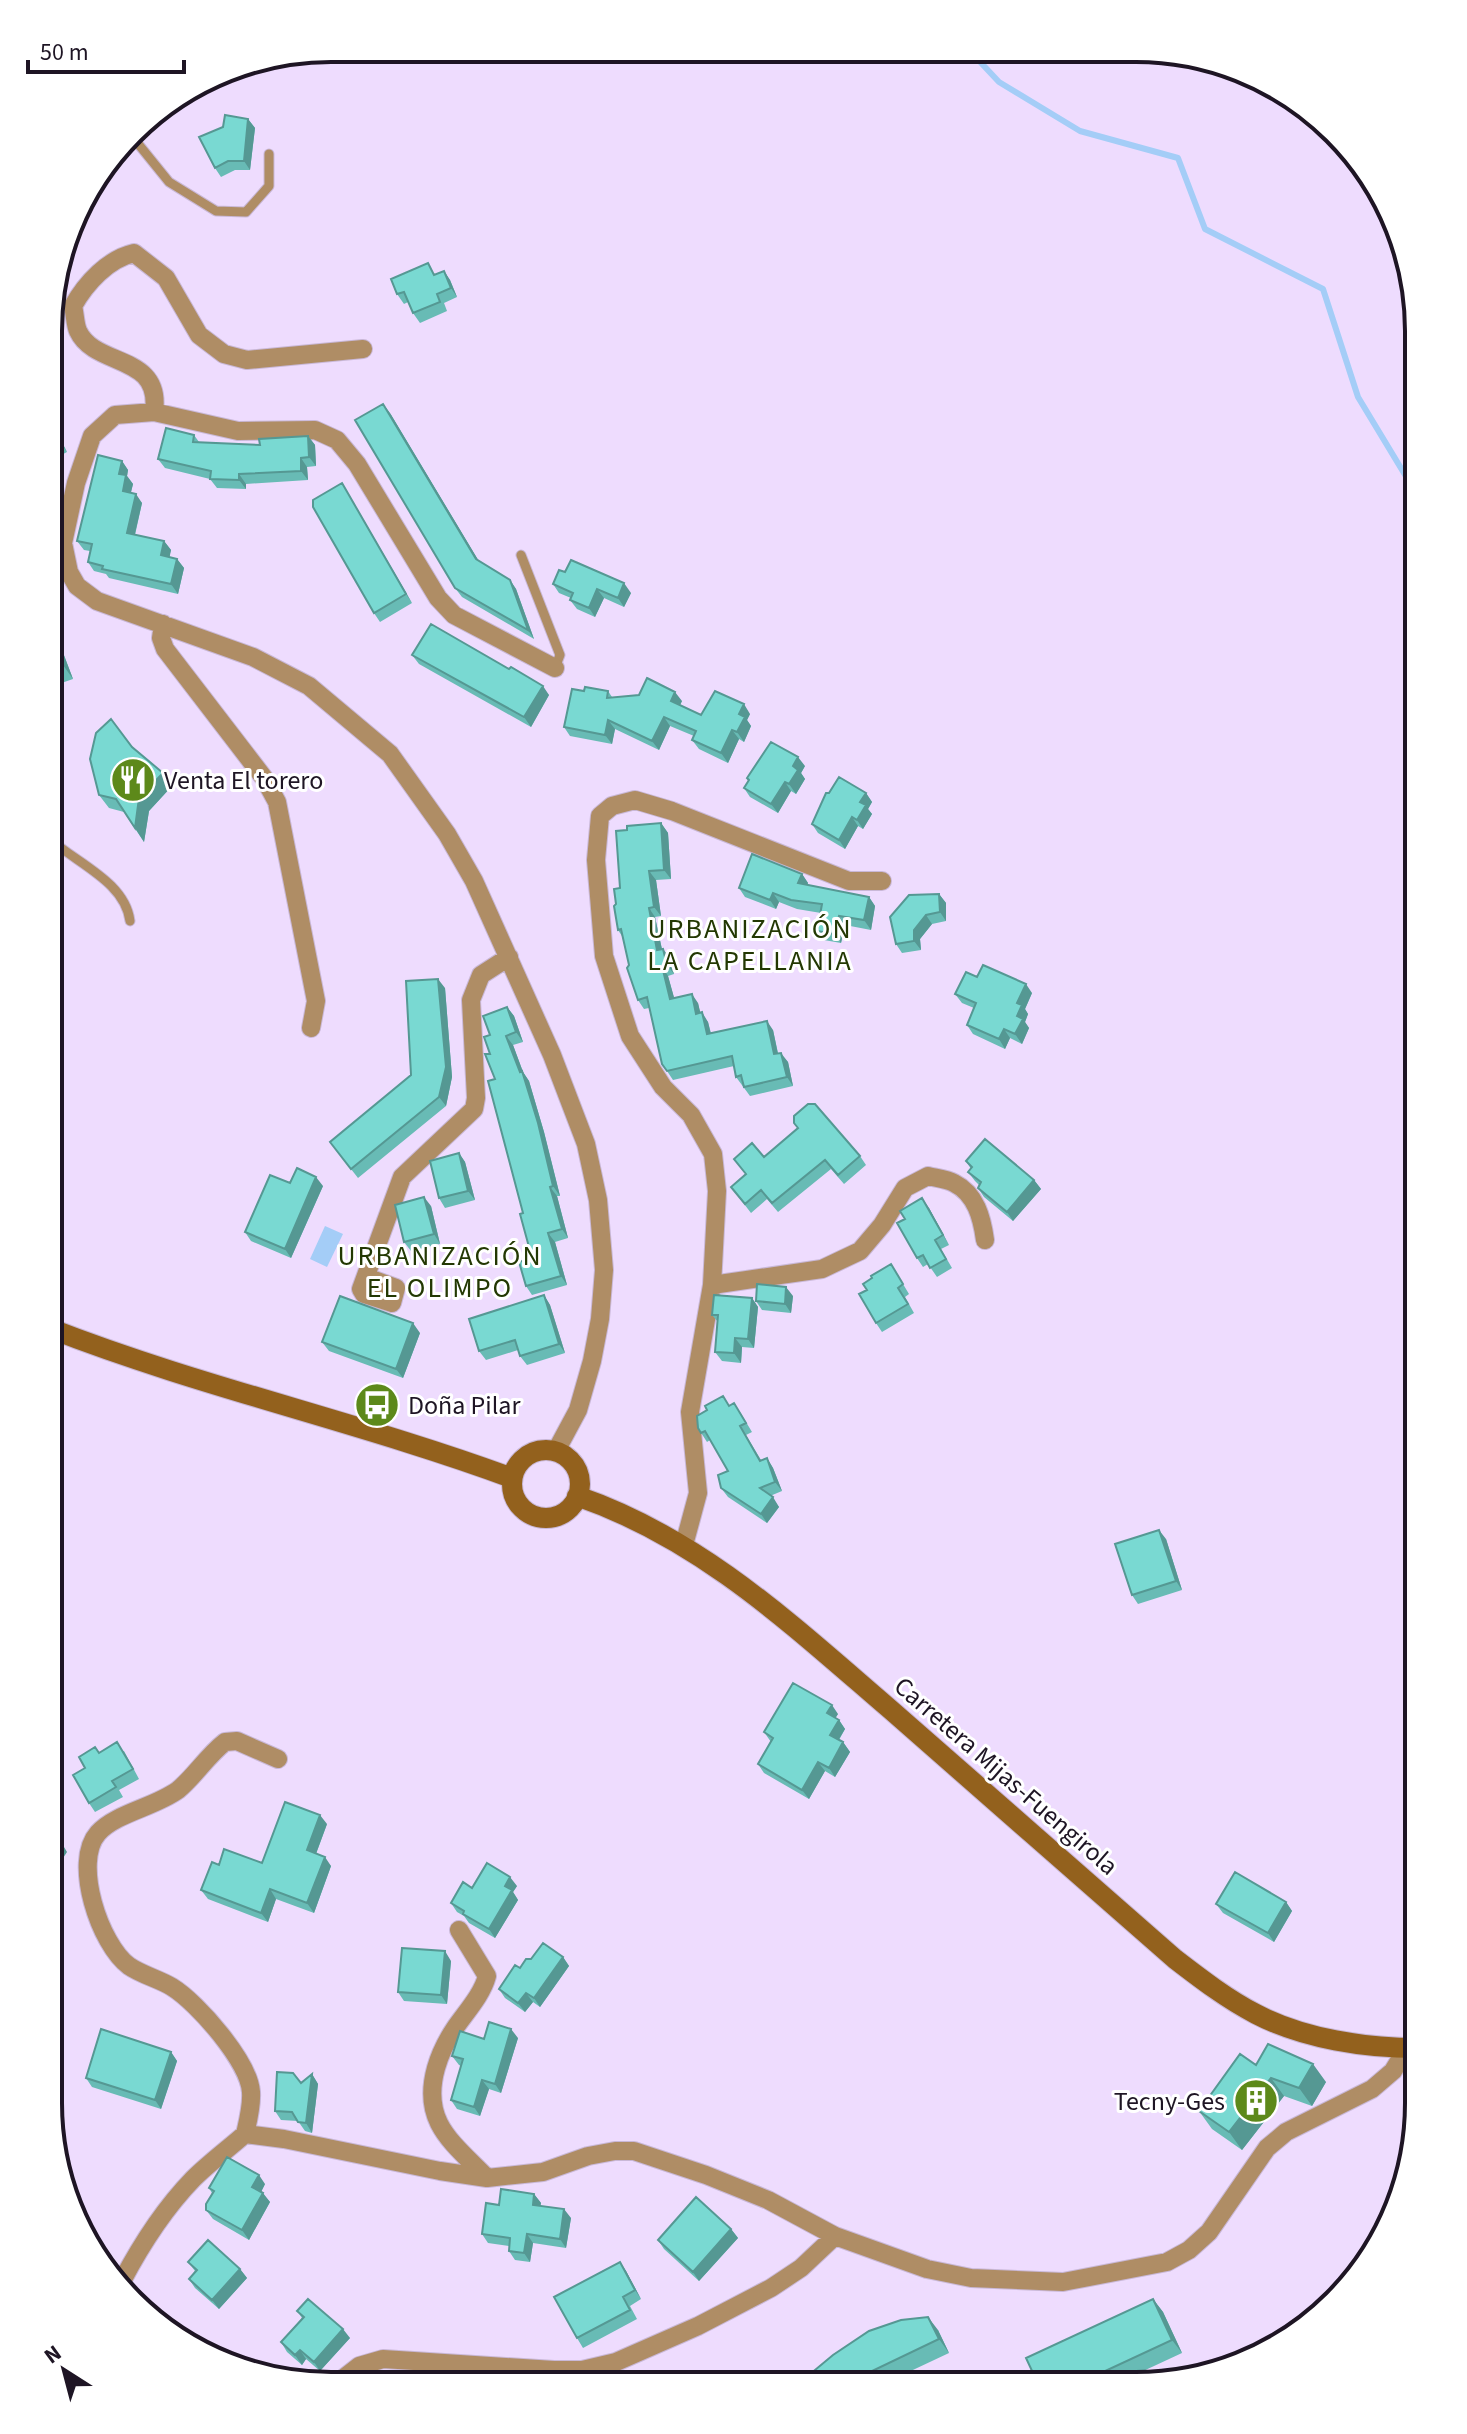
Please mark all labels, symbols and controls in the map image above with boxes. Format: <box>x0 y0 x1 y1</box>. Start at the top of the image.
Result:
scale bar <box>28 24 184 74</box>
text: 50 m <box>40 35 89 70</box>
restaurant icon: Venta El torero <box>109 756 157 804</box>
place label: Venta El torero <box>164 762 323 799</box>
district label: URBANIZACIÓN LA CAPELLANIA <box>647 909 853 981</box>
district label: URBANIZACIÓN EL OLIMPO <box>337 1236 543 1308</box>
bus stop icon: Doña Pilar <box>353 1381 401 1429</box>
place label: Doña Pilar <box>408 1387 521 1424</box>
street label: Carretera Mijas-Fuengirola <box>886 1668 1126 1884</box>
building icon: Tecny-Ges <box>1232 2077 1280 2125</box>
place label: Tecny-Ges <box>1114 2083 1225 2120</box>
north arrow <box>24 2330 104 2410</box>
text: N <box>38 2337 68 2372</box>

